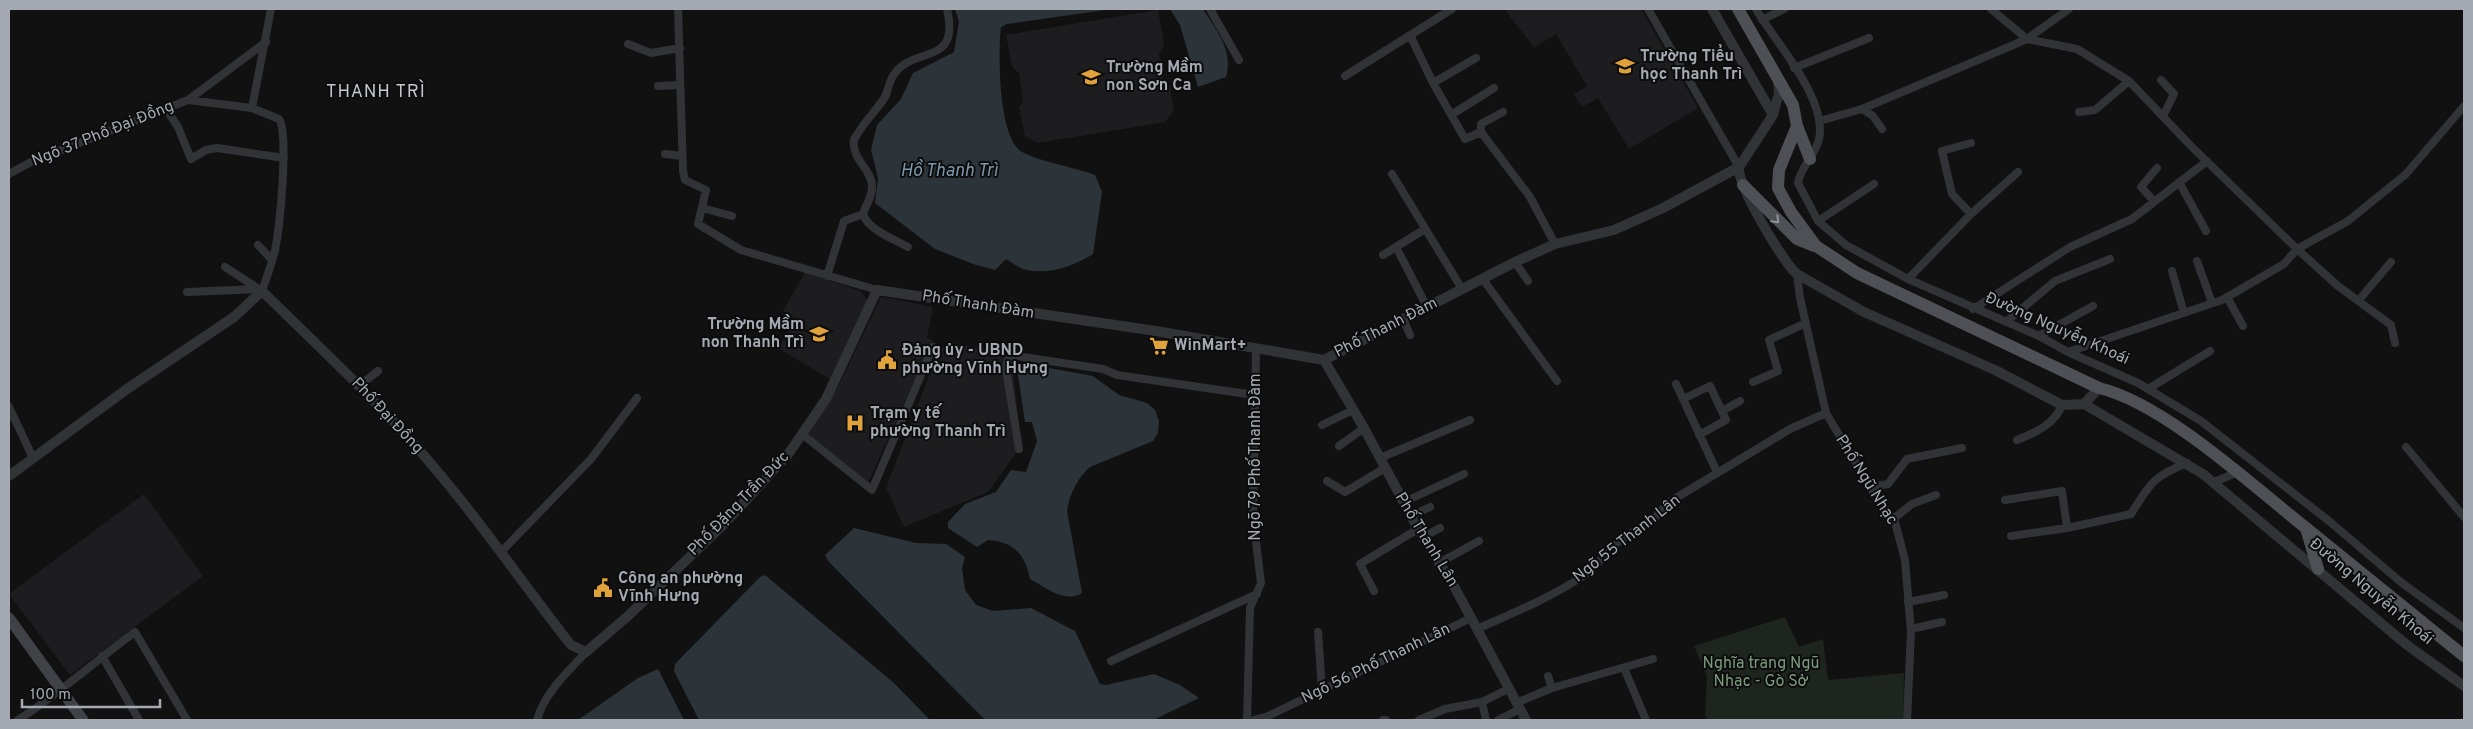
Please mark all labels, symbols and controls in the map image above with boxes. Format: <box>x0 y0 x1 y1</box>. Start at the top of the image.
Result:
place label: Trường Tiểu học Thanh Trì <box>1640 43 1742 85</box>
school or university icon: Trường Tiểu học Thanh Trì <box>1614 55 1636 77</box>
place label: Trường Mầm non Sơn Ca <box>1106 56 1203 96</box>
school or university icon: Trường Mầm non Sơn Ca <box>1080 66 1102 88</box>
district label: THANH TRÌ <box>326 79 426 104</box>
street label: Ngõ 37 Phố Đại Đồng <box>29 95 177 172</box>
water label: Hồ Thanh Trì <box>900 159 998 183</box>
one-way arrow <box>1770 214 1779 223</box>
street label: Phố Thanh Đàm <box>921 285 1036 324</box>
street label: Đường Nguyễn Khoái <box>1982 286 2133 370</box>
street label: Phố Thanh Đàm <box>1331 292 1441 363</box>
place label: Trường Mầm non Thanh Trì <box>701 313 804 353</box>
school or university icon: Trường Mầm non Thanh Trì <box>808 323 830 345</box>
supermarket icon: WinMart+ <box>1148 335 1170 357</box>
place label: WinMart+ <box>1174 336 1247 356</box>
place label: Đảng ủy - UBND phường Vĩnh Hưng <box>902 341 1048 379</box>
public building icon: Đảng ủy - UBND phường Vĩnh Hưng <box>876 349 898 371</box>
street label: Phố Đại Đồng <box>346 373 428 458</box>
street label: Ngõ 79 Phố Thanh Đàm <box>1245 373 1266 541</box>
place label: Trạm y tế phường Thanh Trì <box>870 403 1006 442</box>
hospital icon: Trạm y tế phường Thanh Trì <box>844 412 866 434</box>
street label: Phố Ngũ Nhạc <box>1830 431 1902 529</box>
street label: Phố Đặng Trần Đức <box>683 447 794 560</box>
street label: Phố Thanh Lân <box>1390 489 1463 591</box>
street label: Ngõ 55 Thanh Lân <box>1569 491 1685 587</box>
street label: Đường Nguyễn Khoái <box>2305 533 2438 650</box>
place label: Công an phường Vĩnh Hưng <box>618 569 743 607</box>
public building icon: Công an phường Vĩnh Hưng <box>592 577 614 599</box>
street label: Ngõ 56 Phố Thanh Lân <box>1298 618 1454 709</box>
park label: Nghĩa trang Ngũ Nhạc - Gò Sở <box>1703 654 1819 692</box>
scale bar <box>22 676 160 708</box>
text: 100 m <box>30 686 71 705</box>

